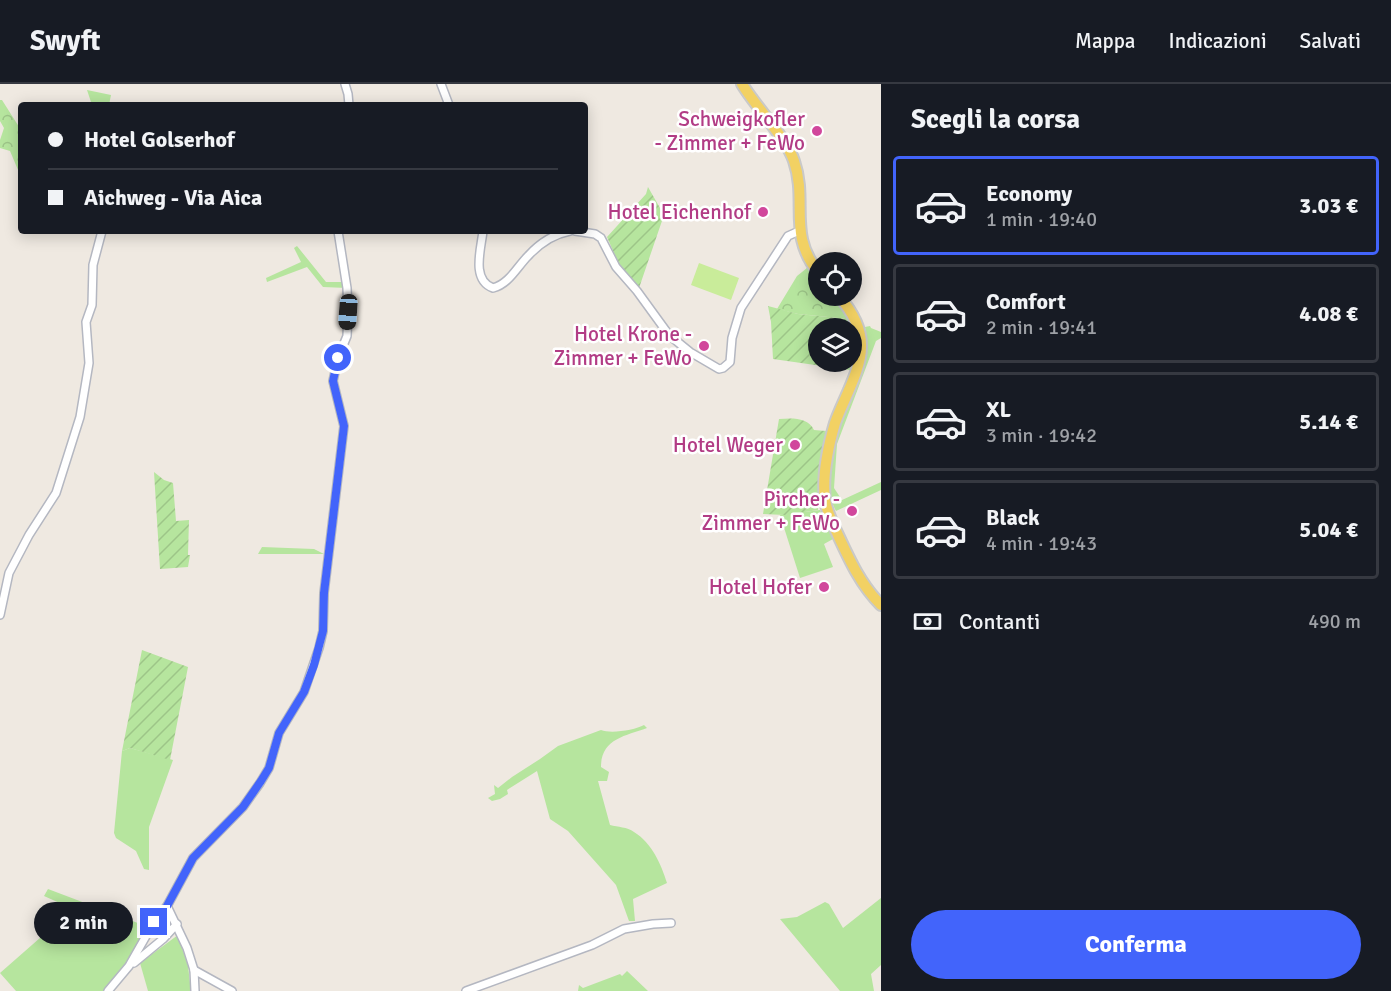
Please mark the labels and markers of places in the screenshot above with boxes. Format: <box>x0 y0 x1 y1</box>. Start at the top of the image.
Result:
place label: Schweigkofler - Zimmer + FeWo <box>654 106 805 156</box>
marker: Schweigkofler - Zimmer + FeWo <box>810 124 824 138</box>
place label: Hotel Eichenhof <box>608 199 752 225</box>
marker: Hotel Eichenhof <box>756 205 770 219</box>
place label: Hotel Krone - Zimmer + FeWo <box>553 321 692 371</box>
marker: Hotel Krone - Zimmer + FeWo <box>697 339 711 353</box>
place label: Hotel Weger <box>673 432 783 458</box>
marker: Hotel Weger <box>788 438 802 452</box>
place label: Pircher - Zimmer + FeWo <box>701 486 840 536</box>
marker: Pircher - Zimmer + FeWo <box>845 504 859 518</box>
place label: Hotel Hofer <box>709 574 812 600</box>
marker: Hotel Hofer <box>817 580 831 594</box>

